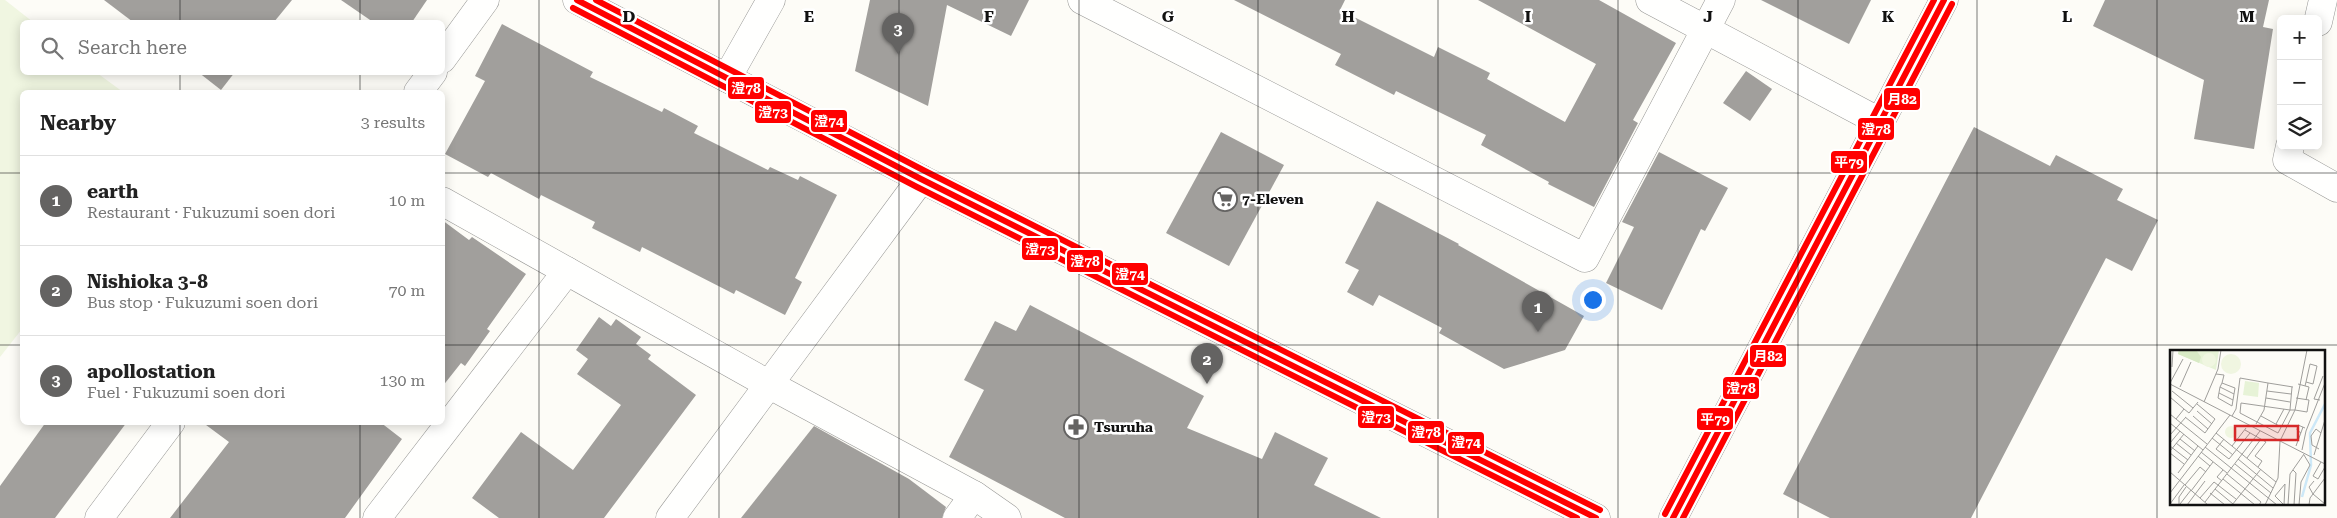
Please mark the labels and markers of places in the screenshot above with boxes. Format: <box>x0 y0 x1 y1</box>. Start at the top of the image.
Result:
pin: 3 <box>882 13 914 54</box>
supermarket icon: 7-Eleven <box>1212 186 1238 212</box>
place label: 7-Eleven <box>1242 191 1304 207</box>
pin: 1 <box>1522 291 1554 332</box>
pin: 2 <box>1191 343 1223 384</box>
pharmacy icon: Tsuruha <box>1063 414 1089 440</box>
place label: Tsuruha <box>1094 419 1154 435</box>

